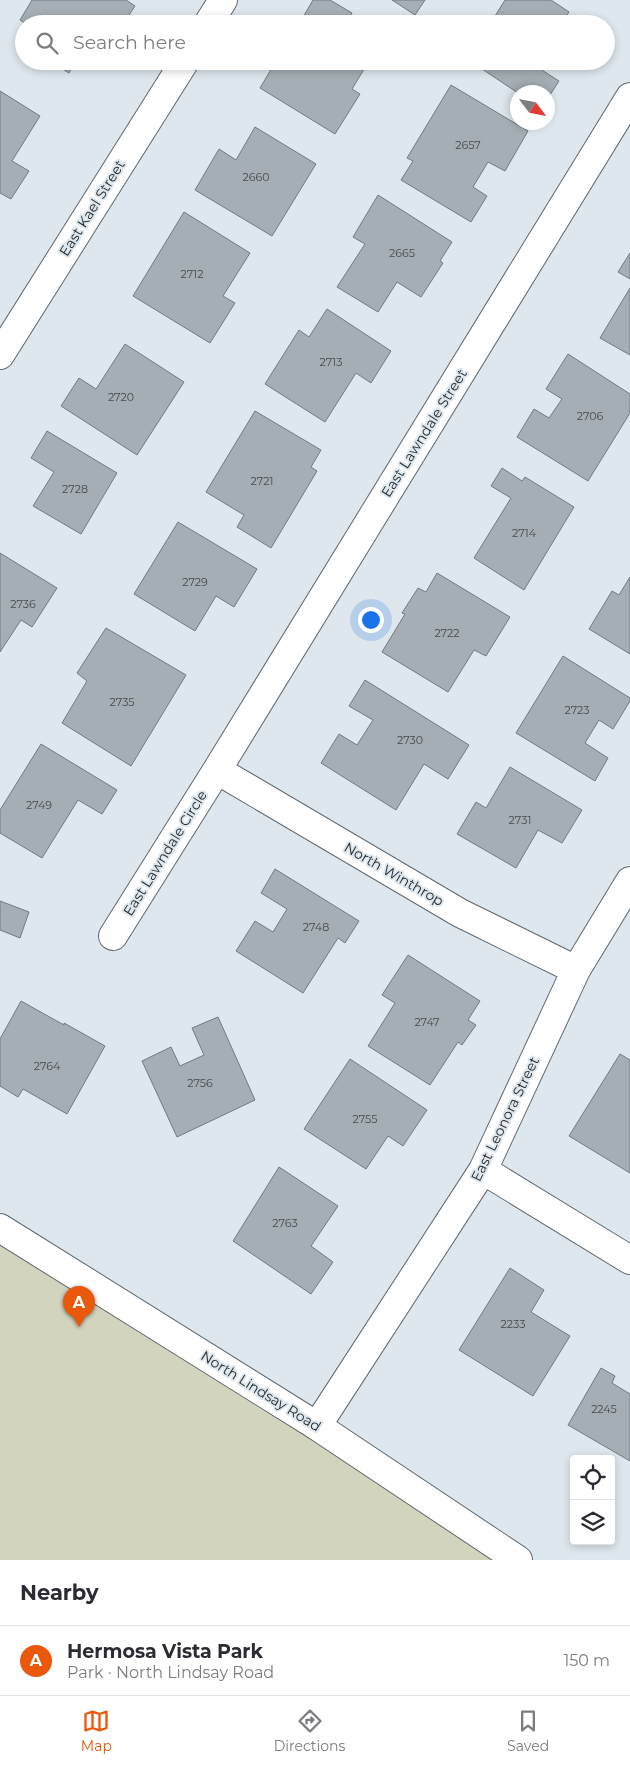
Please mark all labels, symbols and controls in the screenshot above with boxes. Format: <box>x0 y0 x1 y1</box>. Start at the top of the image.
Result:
search box <box>15 15 615 70</box>
icon: search <box>33 29 61 57</box>
text: Search here <box>73 31 186 54</box>
north arrow <box>510 85 555 130</box>
house number: 2657 <box>455 138 481 152</box>
street label: East Kael Street <box>55 156 129 259</box>
house number: 2660 <box>243 170 269 184</box>
house number: 2665 <box>389 246 415 260</box>
house number: 2712 <box>180 267 204 281</box>
house number: 2713 <box>320 355 343 369</box>
street label: East Lawndale Street <box>377 365 471 500</box>
house number: 2720 <box>108 390 134 404</box>
house number: 2706 <box>577 409 604 423</box>
house number: 2721 <box>251 474 273 488</box>
house number: 2728 <box>62 482 88 496</box>
house number: 2714 <box>512 526 537 540</box>
house number: 2729 <box>182 575 208 589</box>
house number: 2736 <box>10 597 36 611</box>
your location <box>358 607 384 633</box>
house number: 2722 <box>434 626 460 640</box>
house number: 2735 <box>110 695 134 709</box>
house number: 2723 <box>564 703 590 717</box>
house number: 2730 <box>397 733 423 747</box>
street label: East Lawndale Circle <box>119 787 211 919</box>
house number: 2749 <box>26 798 52 812</box>
house number: 2731 <box>509 813 531 827</box>
street label: North Winthrop <box>341 838 447 910</box>
house number: 2748 <box>303 920 329 934</box>
house number: 2747 <box>414 1015 440 1029</box>
street label: East Leonora Street <box>467 1053 543 1184</box>
house number: 2764 <box>34 1059 61 1073</box>
house number: 2756 <box>187 1076 213 1090</box>
house number: 2755 <box>353 1112 377 1126</box>
house number: 2763 <box>272 1216 298 1230</box>
pin: A <box>63 1286 95 1327</box>
house number: 2233 <box>501 1317 525 1331</box>
street label: North Lindsay Road <box>198 1347 324 1435</box>
house number: 2245 <box>591 1402 617 1416</box>
map controls <box>570 1455 615 1545</box>
button: locate <box>570 1455 615 1500</box>
button: layers <box>570 1500 615 1545</box>
text: Nearby <box>20 1580 99 1605</box>
text: Hermosa Vista Park <box>67 1640 263 1663</box>
text: A <box>30 1651 42 1670</box>
text: 150 m <box>563 1651 610 1670</box>
text: Park · North Lindsay Road <box>67 1663 274 1682</box>
tab: Map <box>81 1707 112 1755</box>
tab: Directions <box>274 1707 345 1755</box>
tab: Saved <box>507 1707 549 1755</box>

